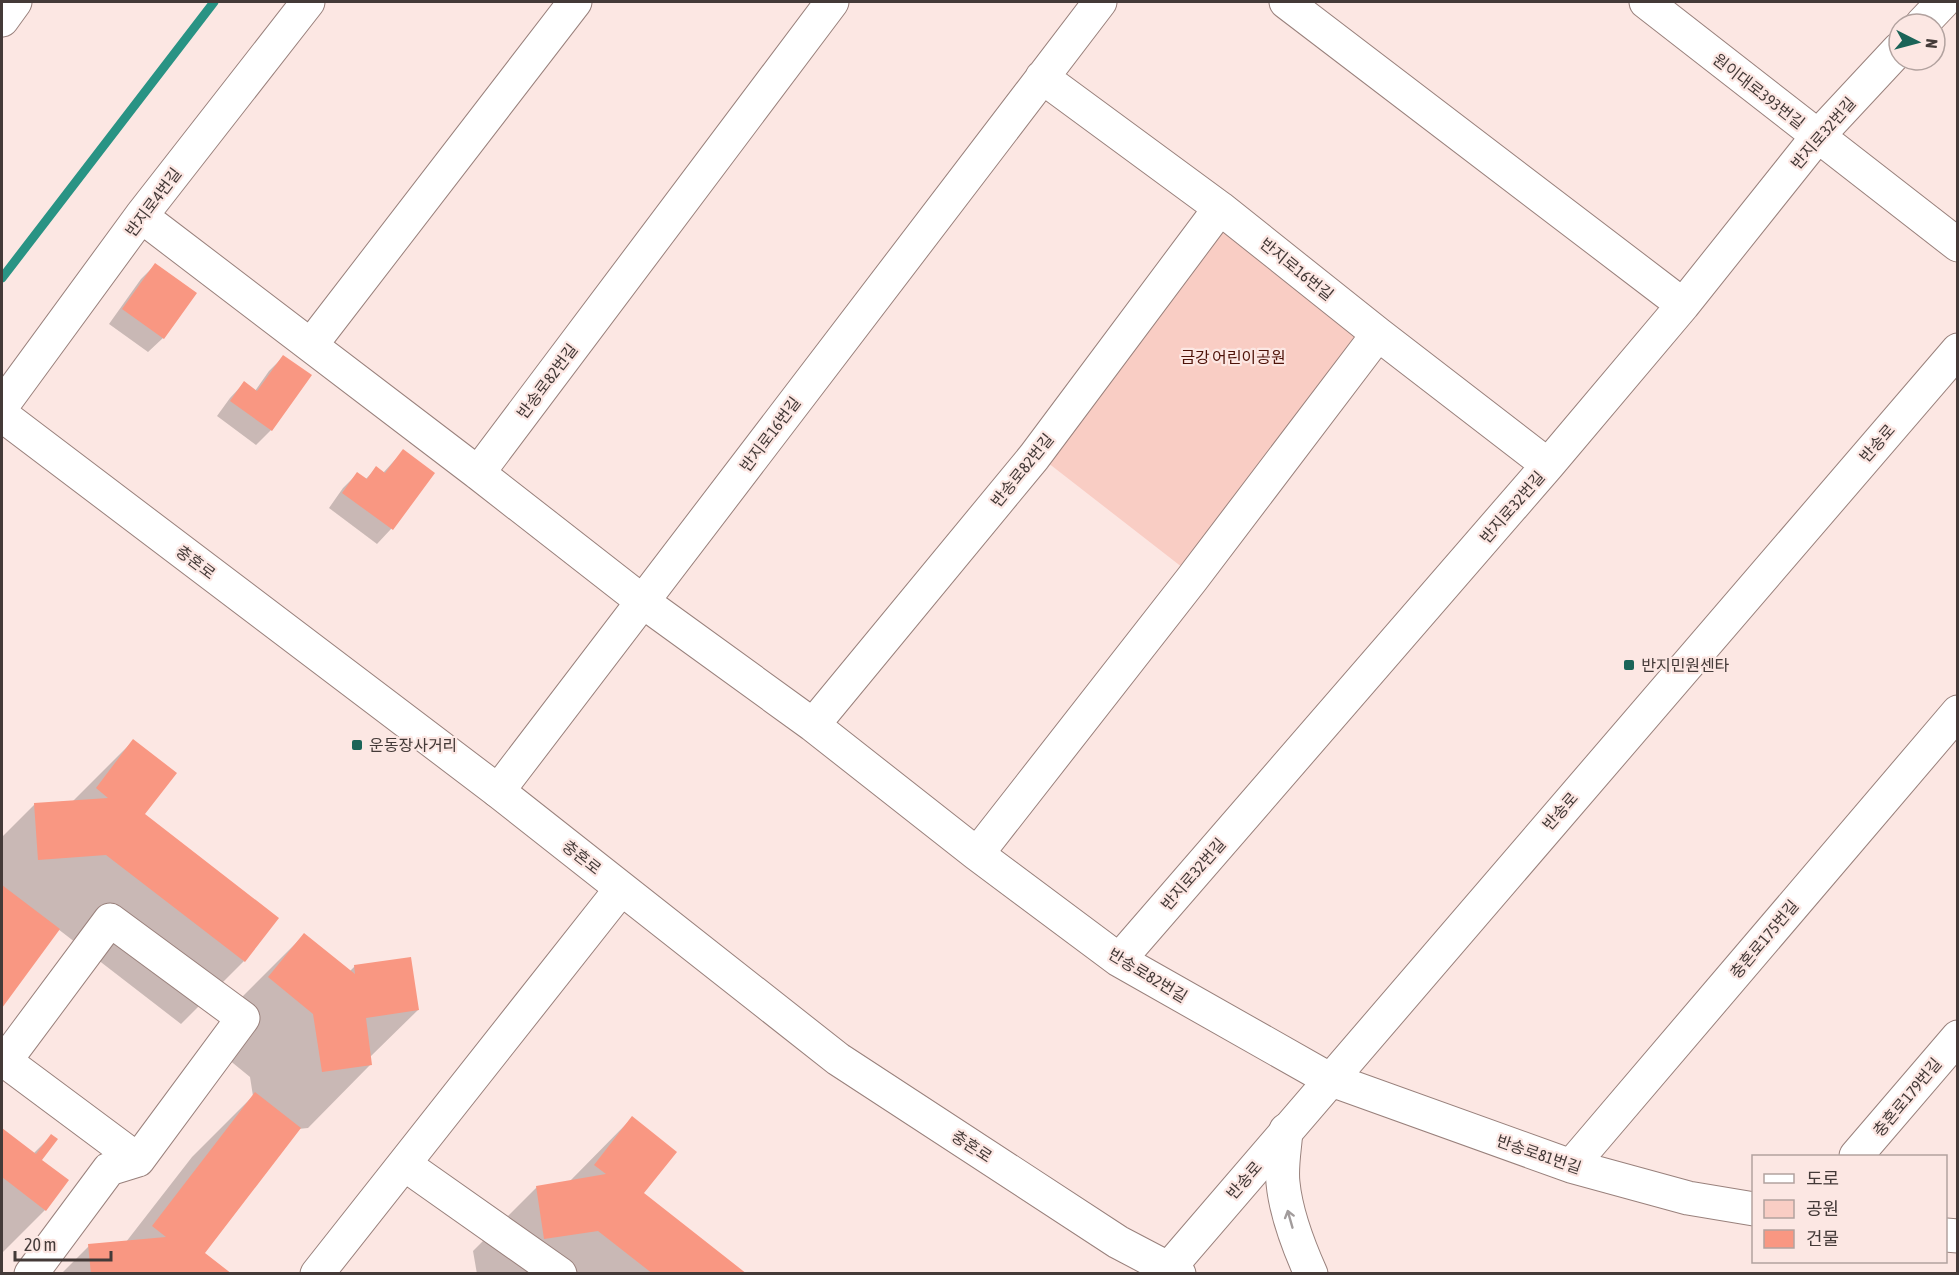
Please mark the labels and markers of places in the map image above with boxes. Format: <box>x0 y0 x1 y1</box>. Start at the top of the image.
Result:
place label: 반지민원센타 <box>1641 656 1730 674</box>
marker: 반지민원센타 <box>1622 658 1636 672</box>
place label: 운동장사거리 <box>369 736 457 754</box>
marker: 운동장사거리 <box>350 738 364 752</box>

